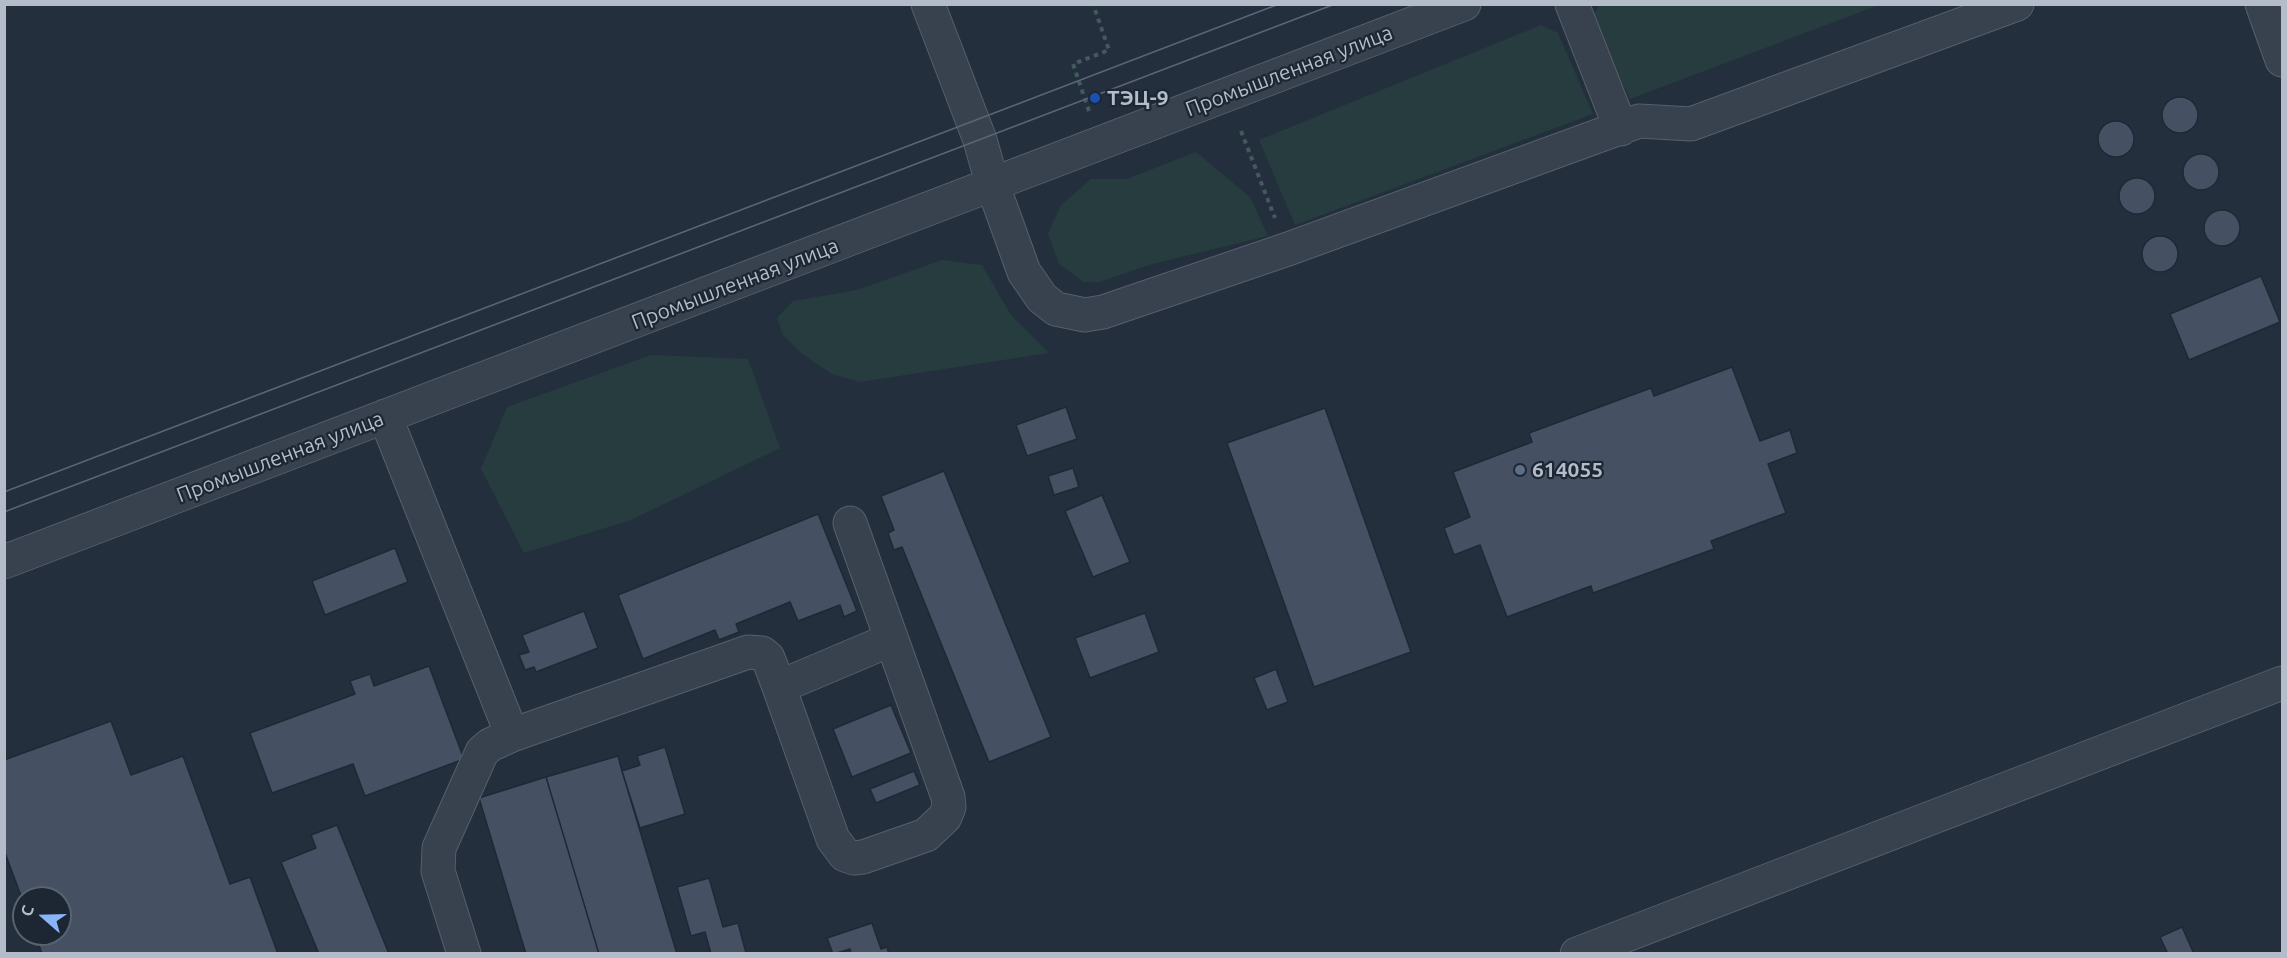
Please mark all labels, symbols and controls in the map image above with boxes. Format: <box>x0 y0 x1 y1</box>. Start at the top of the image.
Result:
street label: Промышленная улица <box>1182 20 1396 122</box>
place label: ТЭЦ-9 <box>1107 85 1168 111</box>
marker: ТЭЦ-9 <box>1088 91 1102 105</box>
street label: Промышленная улица <box>628 233 842 335</box>
street label: Промышленная улица <box>173 406 387 508</box>
place label: 614055 <box>1532 457 1603 483</box>
marker: 614055 <box>1513 463 1527 477</box>
north arrow <box>12 886 72 946</box>
text: С <box>17 903 37 918</box>

